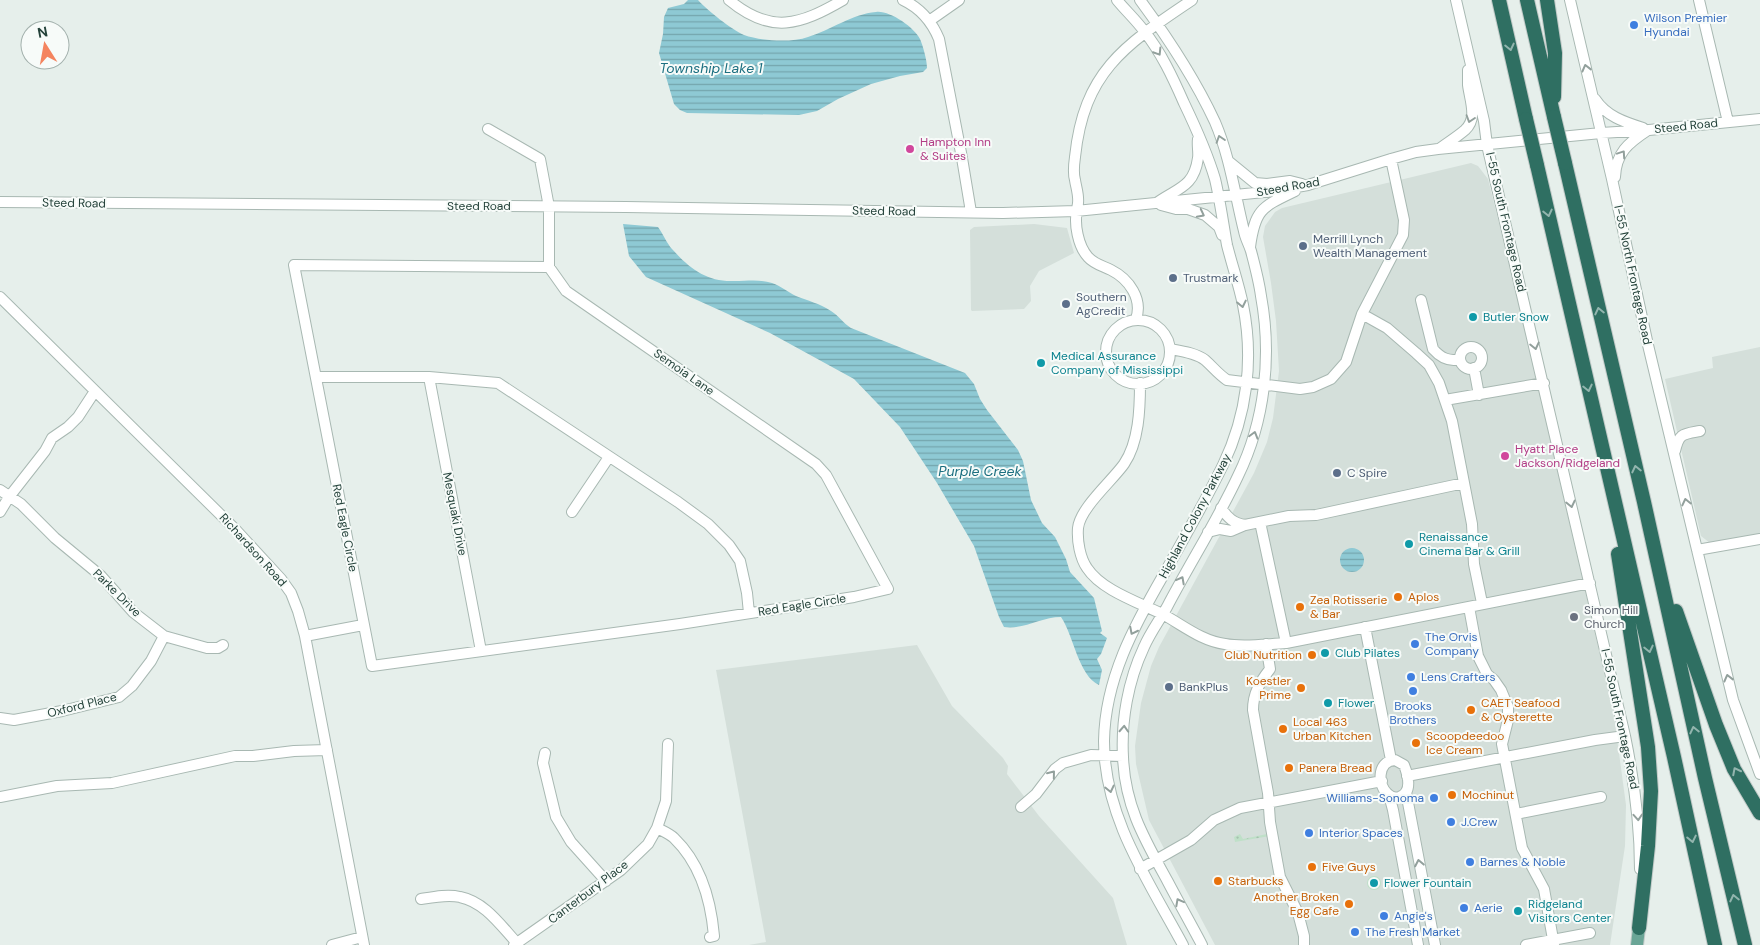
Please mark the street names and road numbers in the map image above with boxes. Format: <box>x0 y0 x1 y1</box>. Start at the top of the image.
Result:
street label: Steed Road <box>1653 115 1719 137</box>
street label: I-55 South Frontage Road <box>1482 150 1530 294</box>
street label: Steed Road <box>1255 174 1321 200</box>
street label: Steed Road <box>42 194 106 212</box>
street label: Steed Road <box>447 198 511 214</box>
street label: Steed Road <box>852 202 916 220</box>
street label: I-55 North Frontage Road <box>1610 204 1656 346</box>
street label: Semoia Lane <box>650 345 718 399</box>
street label: Highland Colony Parkway <box>1155 451 1235 581</box>
street label: Mesquaki Drive <box>439 471 471 557</box>
street label: Red Eagle Circle <box>329 483 361 573</box>
street label: Richardson Road <box>216 510 290 590</box>
street label: Parke Drive <box>90 566 145 621</box>
street label: Red Eagle Circle <box>757 590 847 620</box>
street label: I-55 South Frontage Road <box>1597 647 1643 791</box>
street label: Oxford Place <box>46 689 119 721</box>
street label: Canterbury Place <box>545 857 631 927</box>

